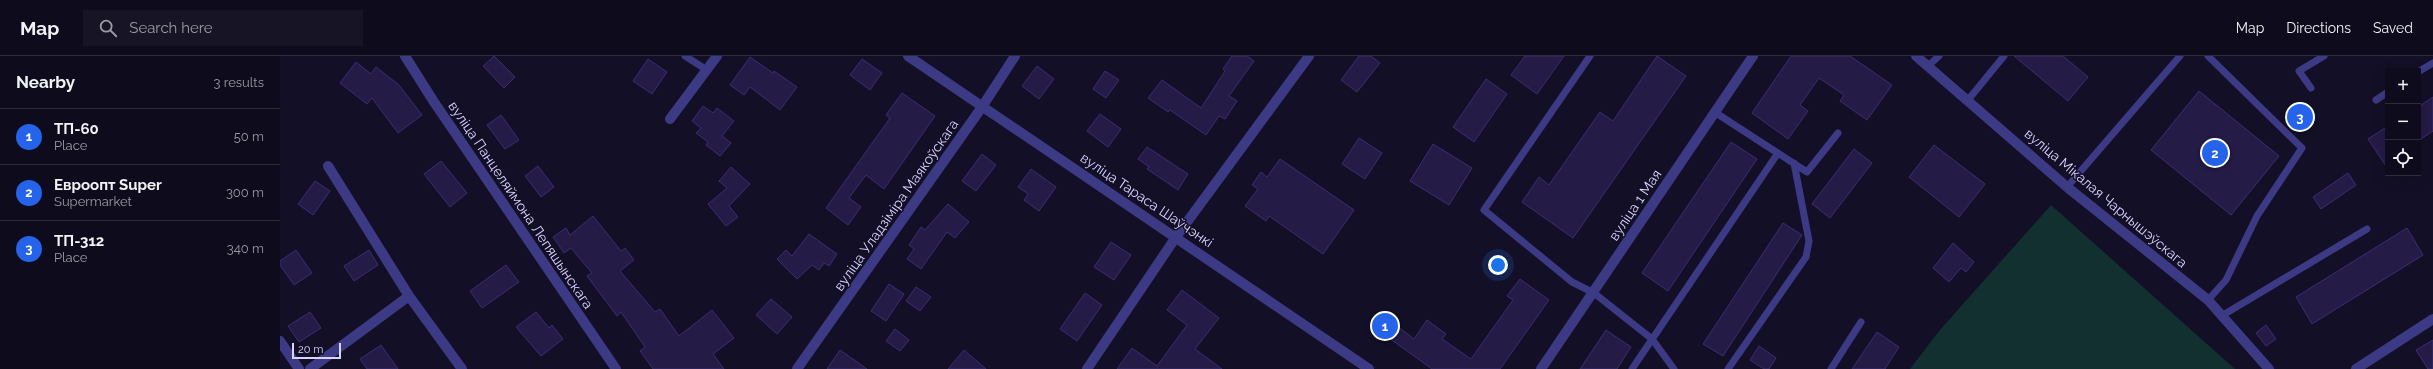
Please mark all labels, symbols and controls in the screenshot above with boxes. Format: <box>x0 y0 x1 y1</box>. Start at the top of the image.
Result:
search box <box>83 10 363 46</box>
text: Map <box>20 17 59 39</box>
icon: search <box>97 17 119 39</box>
text: Search here <box>129 19 213 37</box>
text: Map <box>2236 20 2264 36</box>
text: Directions <box>2286 20 2351 36</box>
text: Saved <box>2373 20 2413 36</box>
map controls <box>2385 68 2421 176</box>
button: + <box>2385 68 2421 104</box>
text: Nearby <box>16 72 75 92</box>
text: 3 results <box>214 75 264 90</box>
street label: вуліца Панцеляймона Лепяшынскага <box>445 98 597 312</box>
pin: 3 <box>2287 102 2313 132</box>
button: − <box>2385 104 2421 140</box>
street label: вуліца Уладзіміра Маякоўскага <box>831 116 961 294</box>
text: ТП-60 <box>54 120 99 138</box>
street label: вуліца Мікалая Чарнышэўскага <box>2022 125 2190 271</box>
text: 1 <box>26 129 32 144</box>
text: 50 m <box>234 129 264 144</box>
text: Place <box>54 138 87 153</box>
pin: 2 <box>2202 138 2228 168</box>
button: locate <box>2385 140 2421 176</box>
street label: вуліца Тараса Шаўчэнкі <box>1078 150 1216 250</box>
street label: вуліца 1 Мая <box>1605 167 1665 243</box>
text: Евроопт Super <box>54 176 162 194</box>
text: 2 <box>25 185 33 200</box>
text: 300 m <box>226 185 264 200</box>
text: Supermarket <box>54 194 132 209</box>
text: ТП-312 <box>54 232 104 250</box>
text: 3 <box>25 241 33 256</box>
text: 340 m <box>227 241 264 256</box>
text: Place <box>54 250 87 265</box>
your location <box>1488 255 1508 275</box>
pin: 1 <box>1372 311 1398 341</box>
scale bar <box>292 341 341 360</box>
text: 20 m <box>298 343 323 356</box>

